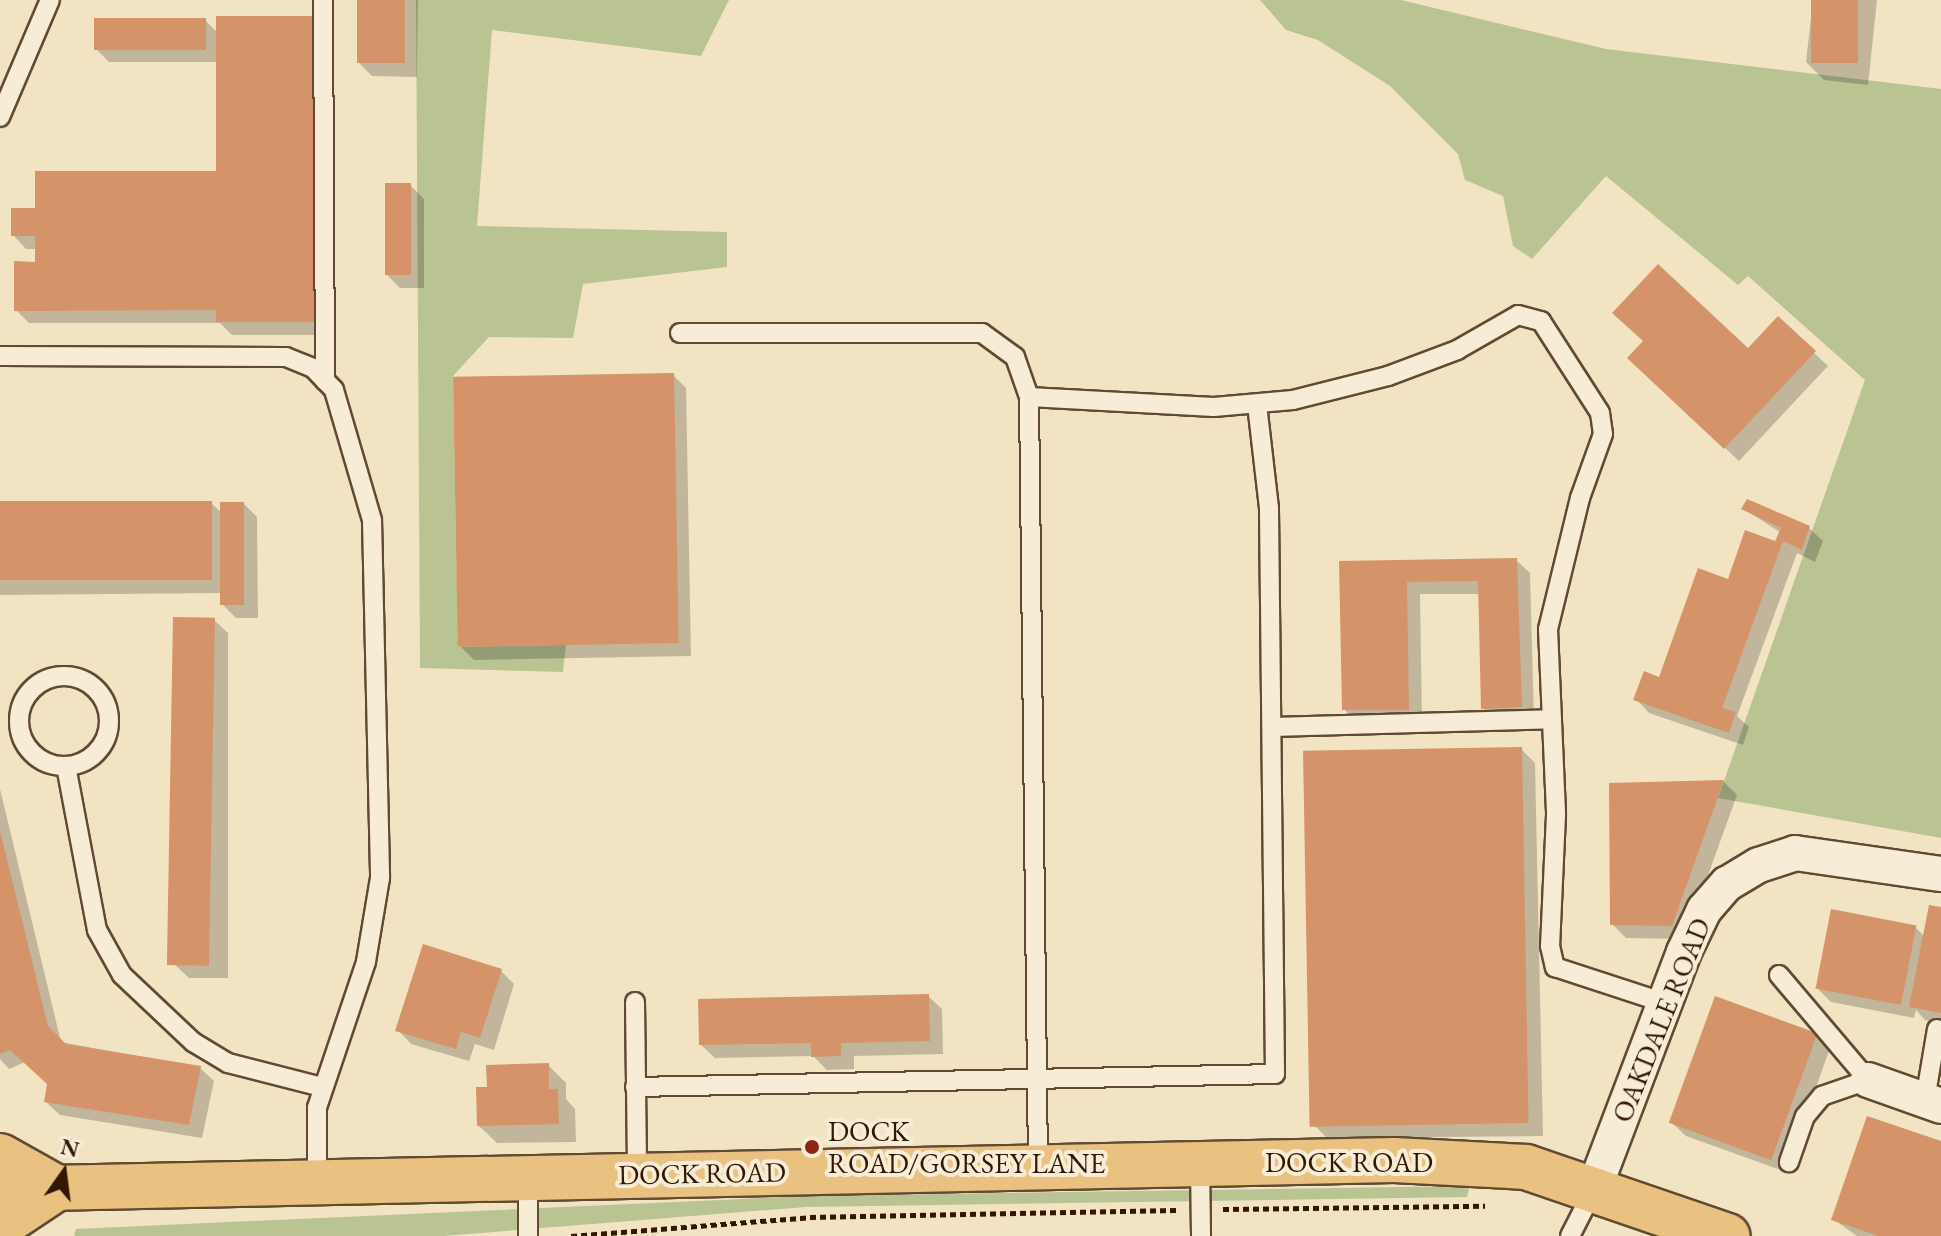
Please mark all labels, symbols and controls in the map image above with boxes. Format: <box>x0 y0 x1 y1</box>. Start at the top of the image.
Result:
street label: OAKDALE ROAD <box>1605 913 1717 1127</box>
place label: DOCK ROAD/GORSEY LANE <box>828 1114 1105 1180</box>
north arrow <box>24 1132 104 1212</box>
text: N <box>58 1132 82 1164</box>
marker: DOCK ROAD/GORSEY LANE <box>803 1138 821 1156</box>
street label: DOCK ROAD <box>1265 1145 1433 1179</box>
street label: DOCK ROAD <box>618 1155 786 1191</box>

